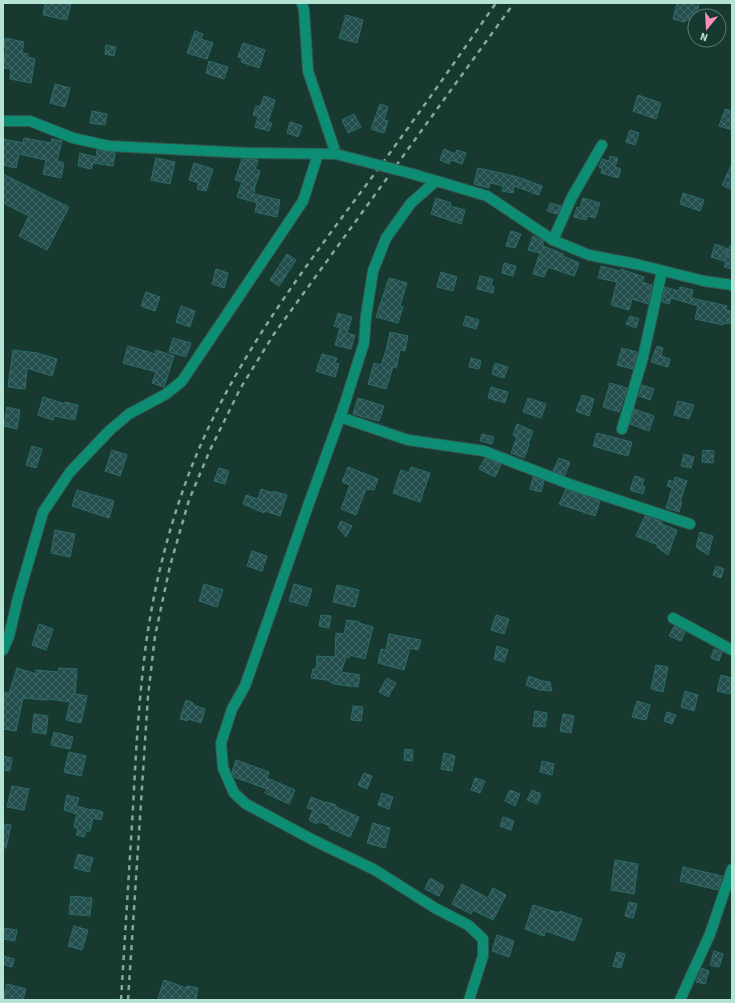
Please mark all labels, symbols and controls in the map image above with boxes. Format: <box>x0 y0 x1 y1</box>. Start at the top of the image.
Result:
north arrow <box>687 8 727 48</box>
text: N <box>698 29 710 45</box>

